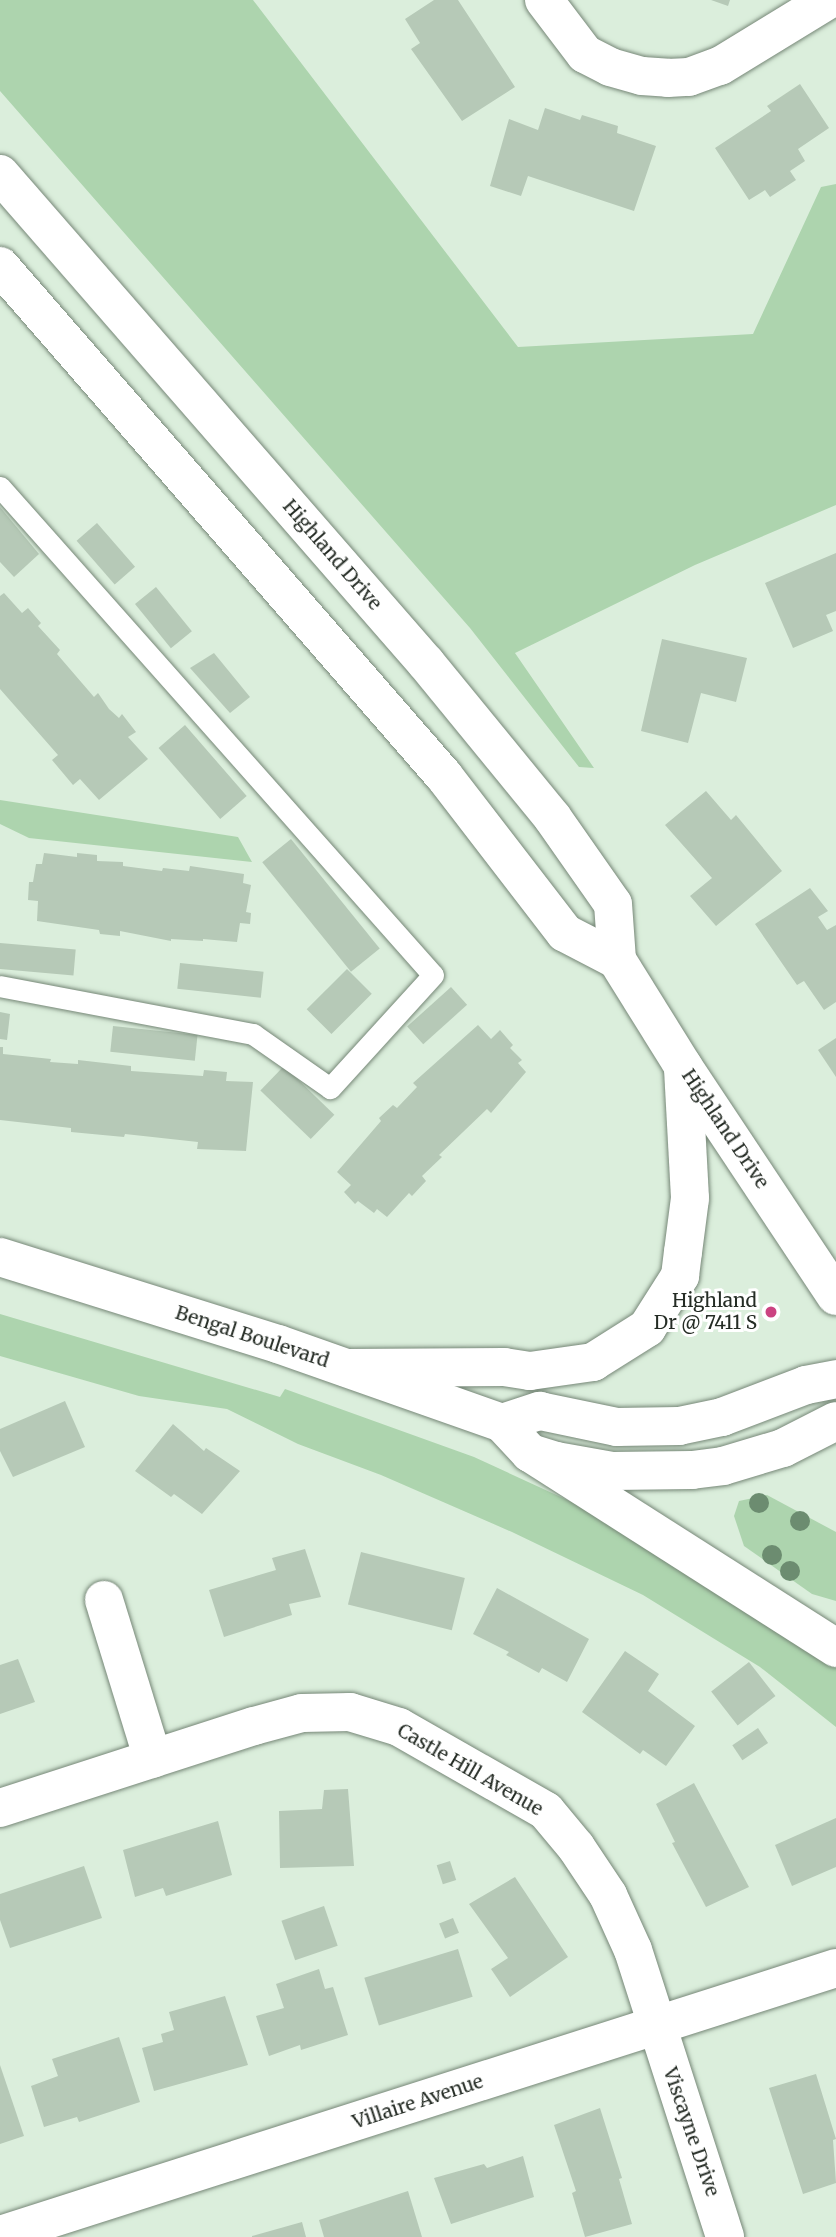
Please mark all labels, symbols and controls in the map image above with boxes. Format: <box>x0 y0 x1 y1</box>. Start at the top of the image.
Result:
street label: Highland Drive <box>278 495 386 615</box>
street label: Highland Drive <box>677 1065 773 1193</box>
place label: Highland Dr @ 7411 S <box>654 1290 757 1334</box>
street label: Bengal Boulevard <box>172 1301 332 1373</box>
marker: Highland Dr @ 7411 S <box>763 1304 779 1320</box>
street label: Castle Hill Avenue <box>393 1719 547 1821</box>
street label: Viscayne Drive <box>658 2065 724 2199</box>
street label: Villaire Avenue <box>350 2070 486 2134</box>

